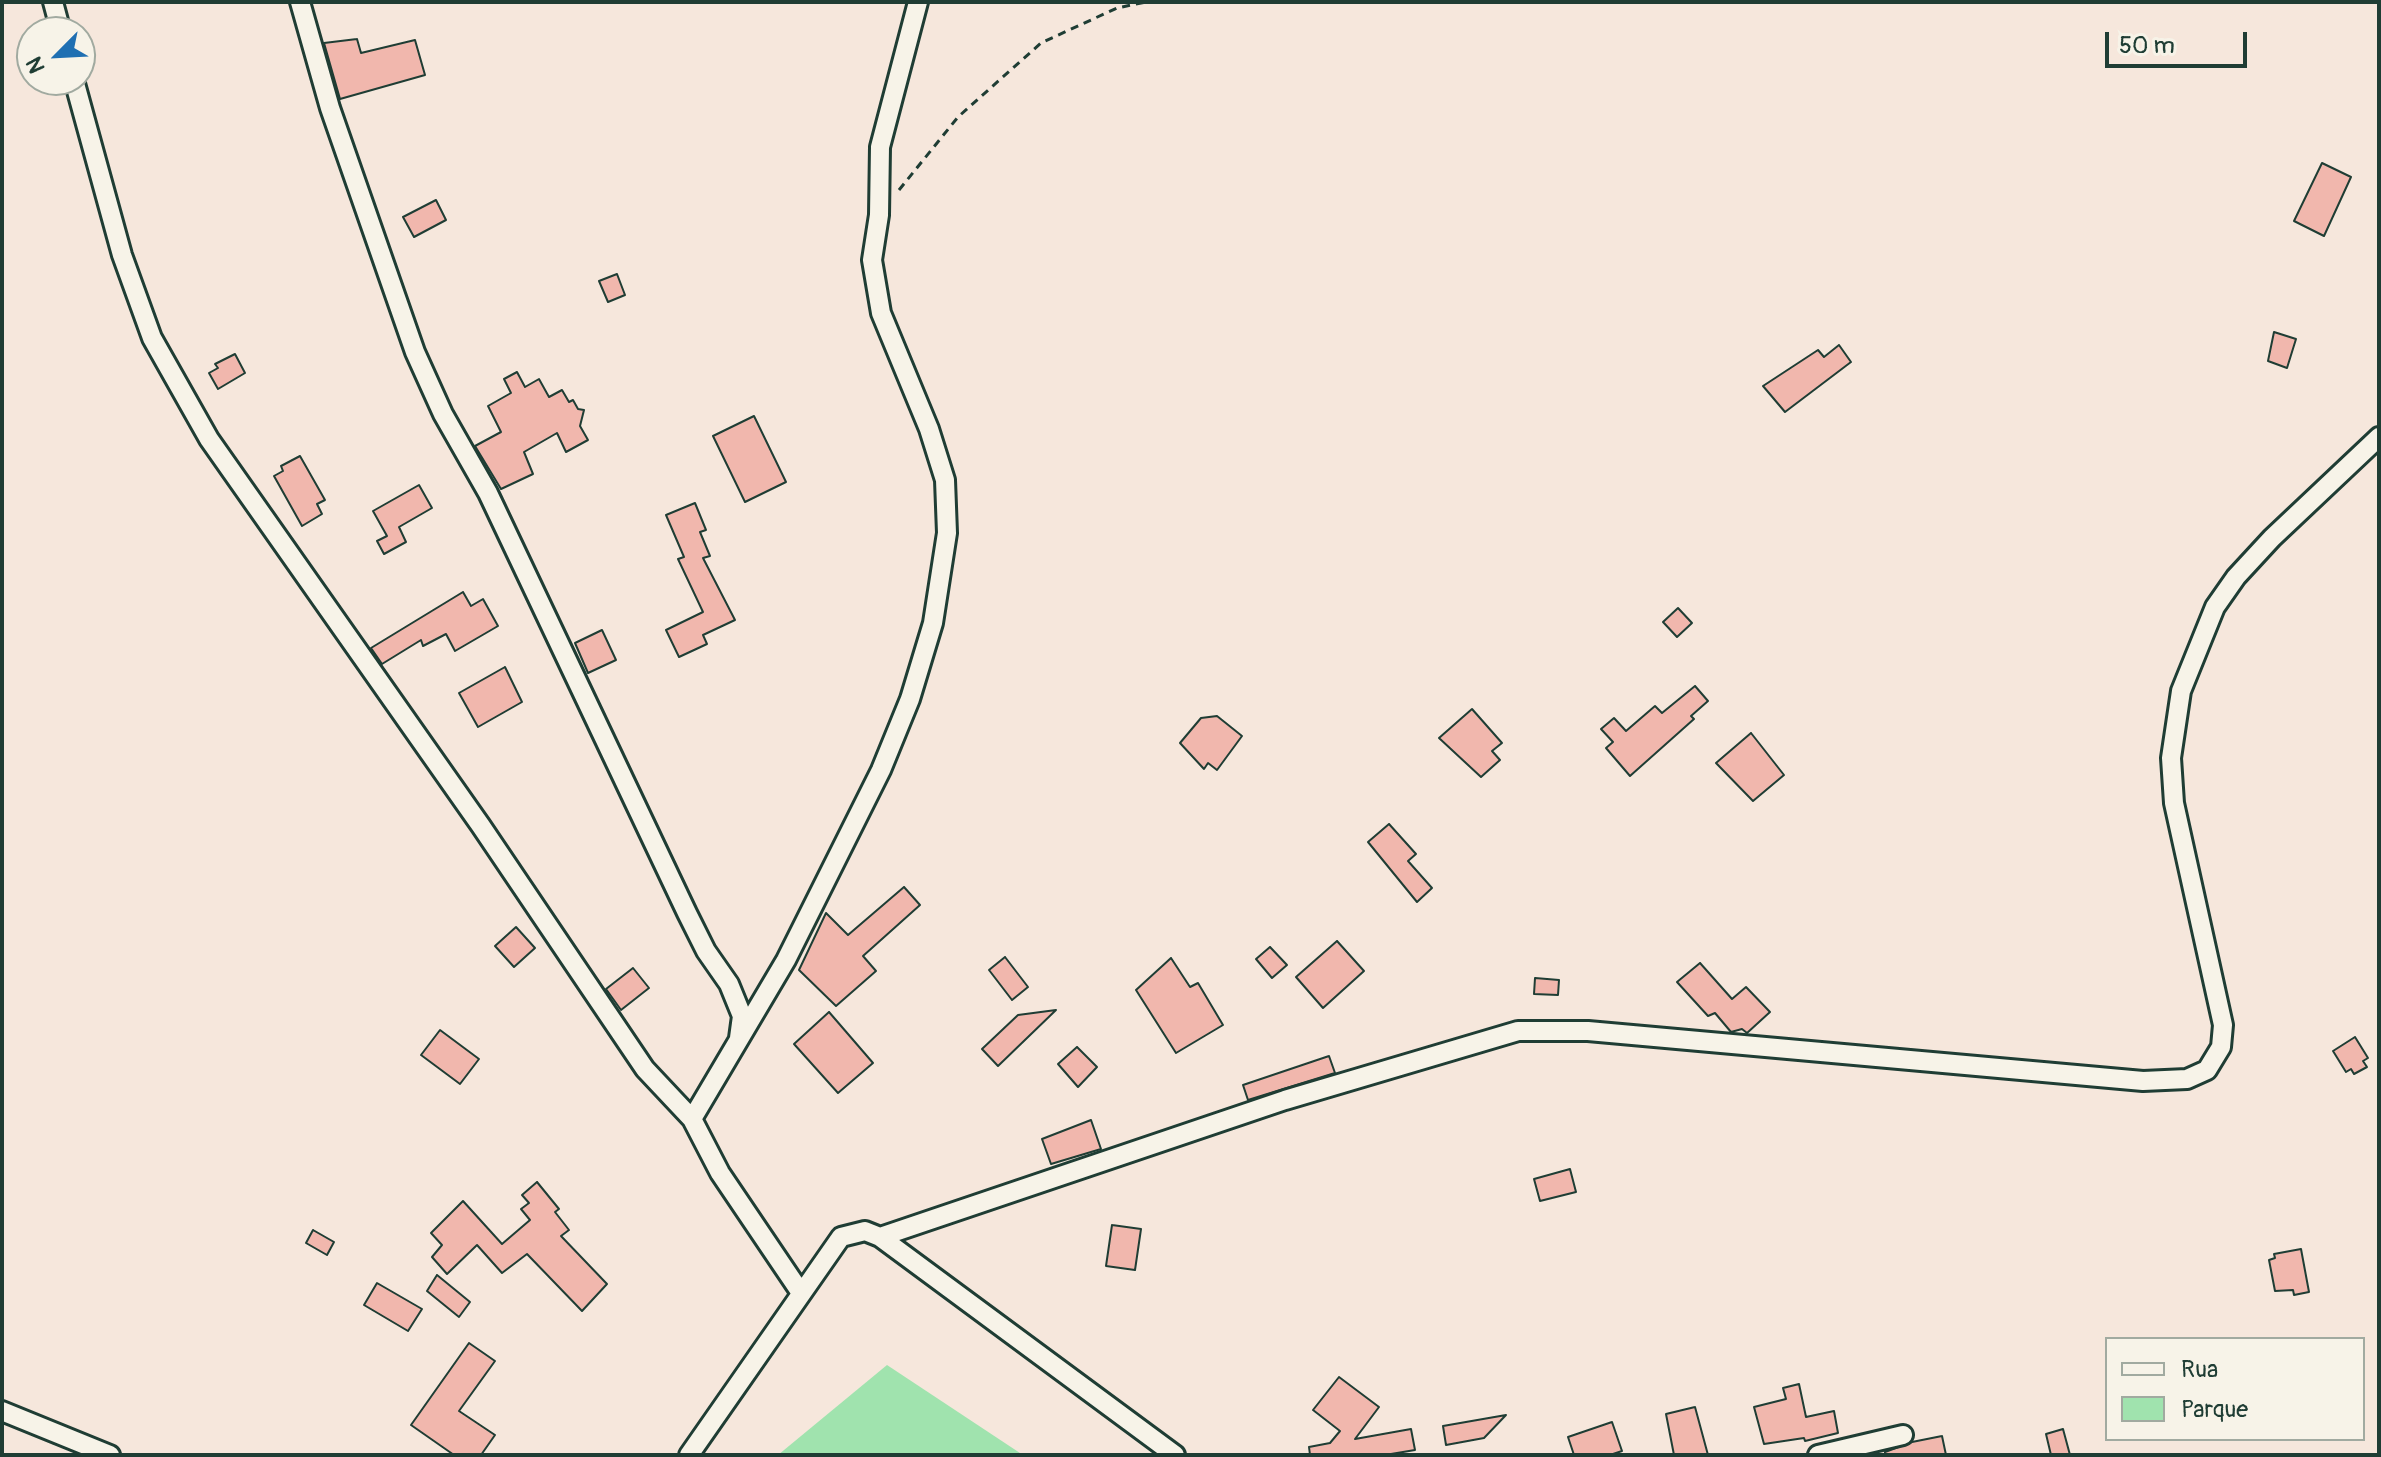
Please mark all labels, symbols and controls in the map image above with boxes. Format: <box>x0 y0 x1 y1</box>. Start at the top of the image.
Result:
north arrow <box>16 16 96 96</box>
scale bar <box>2109 16 2251 66</box>
text: 50 m <box>2119 31 2175 60</box>
text: N <box>20 52 52 77</box>
legend <box>2105 1337 2365 1441</box>
text: Rua <box>2181 1355 2218 1384</box>
text: Parque <box>2181 1395 2248 1424</box>

